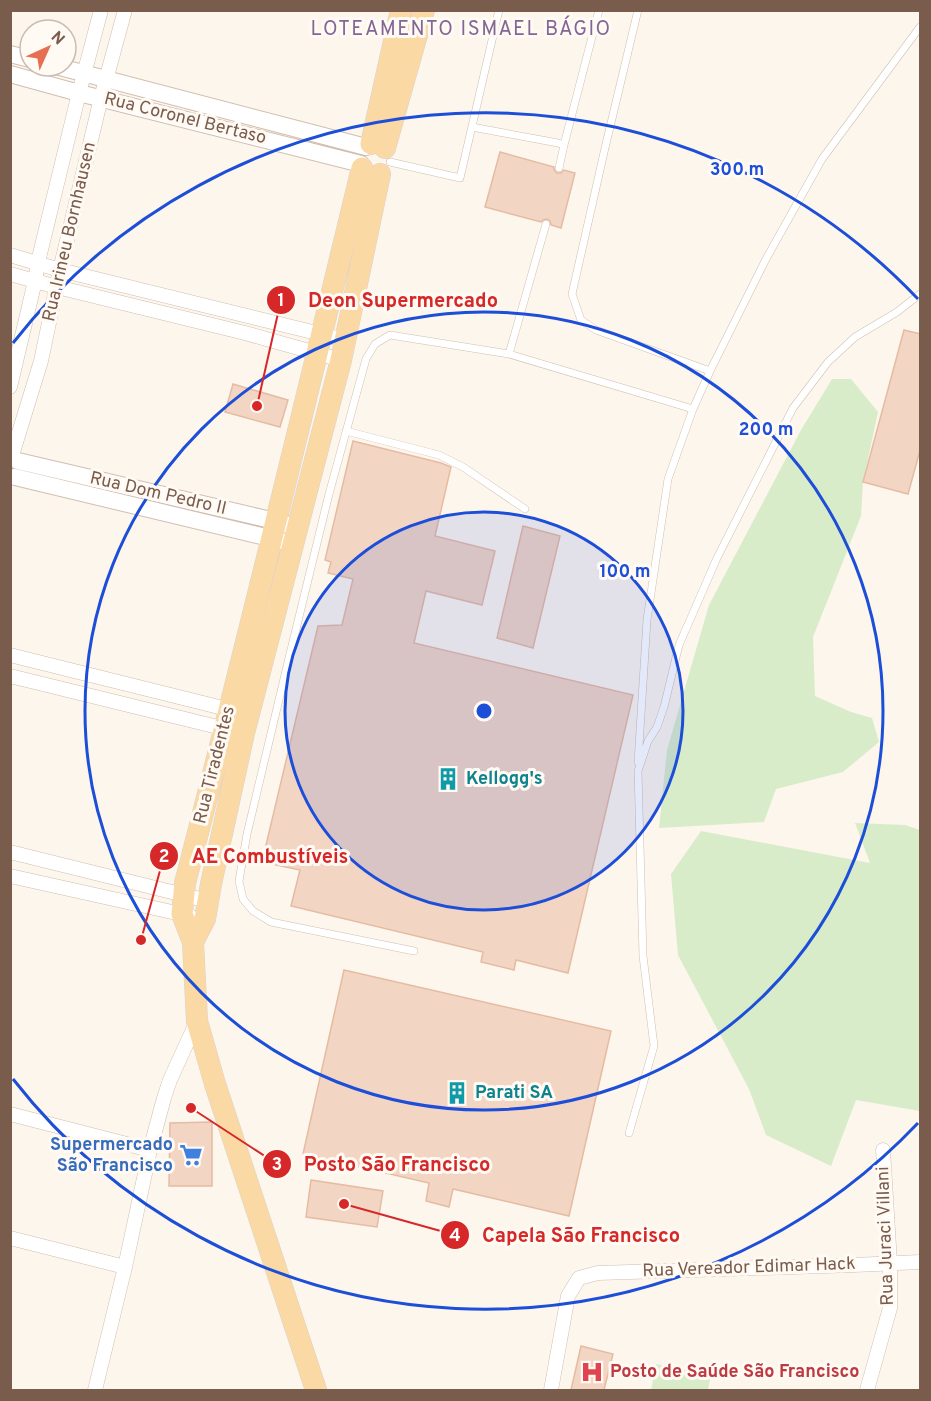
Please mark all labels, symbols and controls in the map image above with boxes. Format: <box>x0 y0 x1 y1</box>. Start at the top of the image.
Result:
district label: LOTEAMENTO ISMAEL BÁGIO <box>310 15 612 43</box>
north arrow <box>18 18 78 78</box>
text: N <box>46 28 68 50</box>
street label: Rua Coronel Bertaso <box>101 88 269 150</box>
street label: Rua Irineu Bornhausen <box>38 140 102 324</box>
text: 300 m <box>710 159 764 182</box>
callout: Deon Supermercado <box>266 281 510 319</box>
text: Deon Supermercado <box>308 289 498 315</box>
text: 1 <box>277 290 285 313</box>
text: 200 m <box>738 419 794 442</box>
street label: Rua Dom Pedro II <box>87 467 229 521</box>
text: 100 m <box>599 561 651 584</box>
centre of rings <box>474 701 494 721</box>
street label: Rua Tiradentes <box>189 704 241 826</box>
building icon: Kellogg's <box>435 766 461 792</box>
place label: Kellogg's <box>466 768 543 791</box>
callout: AE Combustíveis <box>149 837 360 875</box>
text: AE Combustíveis <box>192 845 348 871</box>
text: 2 <box>158 846 170 869</box>
building icon: Parati SA <box>444 1080 470 1106</box>
place label: Parati SA <box>475 1082 553 1105</box>
place label: Supermercado São Francisco <box>50 1134 173 1178</box>
supermarket icon: Supermercado São Francisco <box>178 1142 204 1168</box>
callout: Posto São Francisco <box>262 1145 502 1183</box>
text: Posto São Francisco <box>304 1153 490 1179</box>
text: 3 <box>272 1154 282 1177</box>
street label: Rua Juraci Villani <box>872 1166 900 1306</box>
callout: Capela São Francisco <box>440 1216 692 1254</box>
text: Capela São Francisco <box>482 1224 680 1250</box>
text: 4 <box>449 1225 461 1248</box>
street label: Rua Vereador Edimar Hack <box>642 1253 856 1283</box>
hospital icon: Posto de Saúde São Francisco <box>579 1359 605 1385</box>
place label: Posto de Saúde São Francisco <box>610 1361 859 1384</box>

